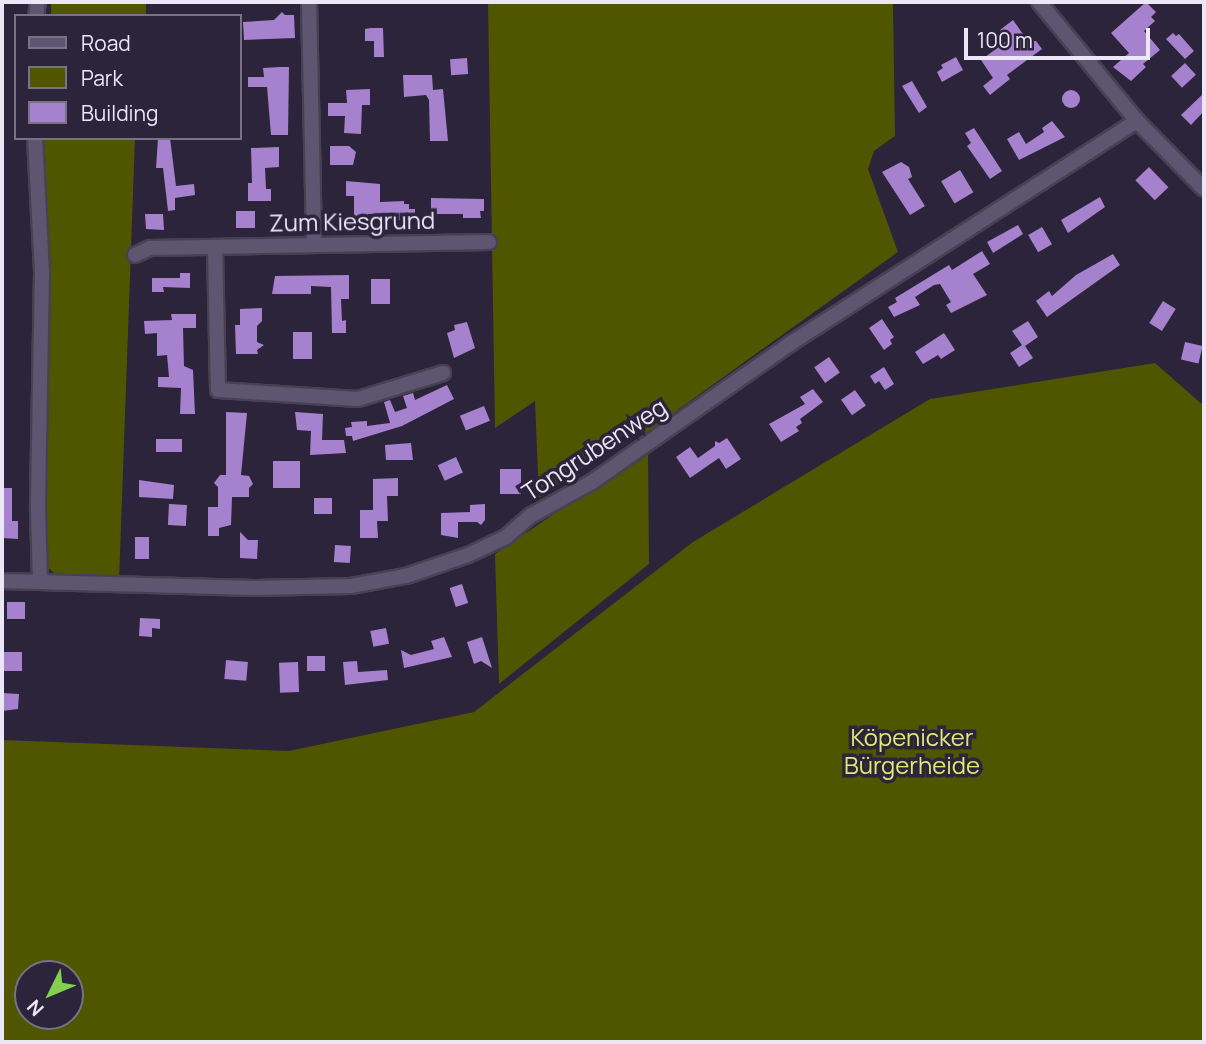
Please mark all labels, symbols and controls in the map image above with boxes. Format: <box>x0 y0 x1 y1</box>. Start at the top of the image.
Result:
legend <box>14 14 242 140</box>
scale bar <box>968 14 1154 58</box>
text: 100 m <box>977 26 1033 54</box>
text: Road <box>81 29 131 57</box>
text: Park <box>81 64 123 92</box>
text: Building <box>81 99 158 127</box>
street label: Zum Kiesgrund <box>269 205 435 237</box>
street label: Tongrubenweg <box>516 392 672 506</box>
park label: Köpenicker Bürgerheide <box>844 723 980 779</box>
north arrow <box>14 960 84 1030</box>
text: N <box>21 994 49 1022</box>

